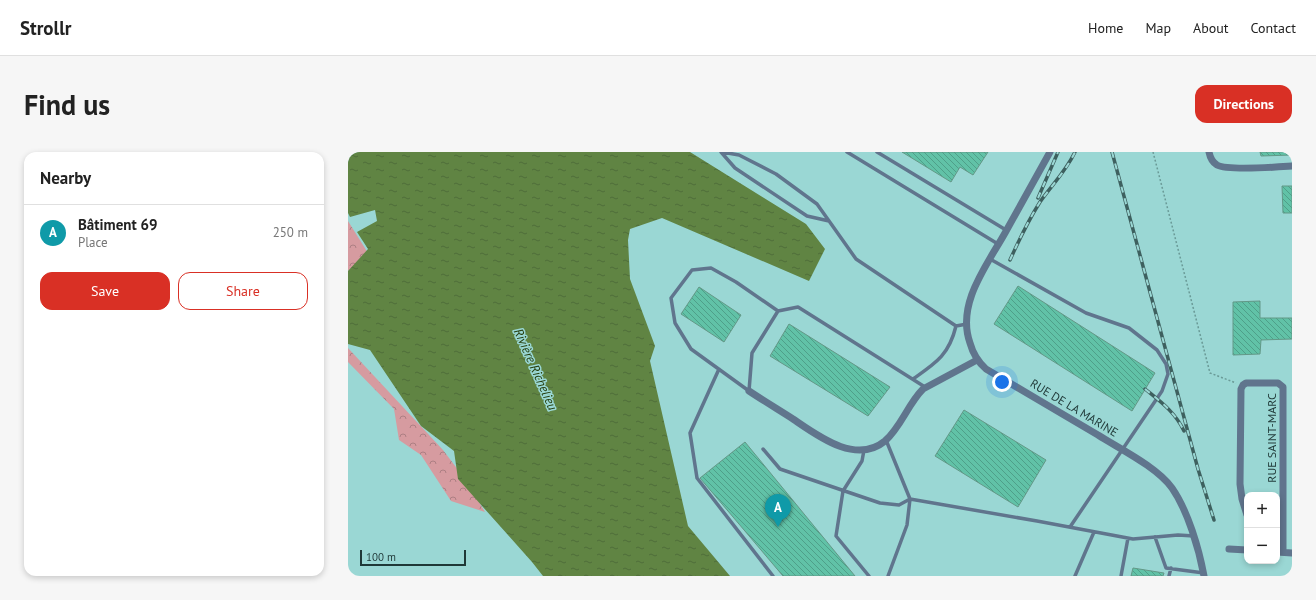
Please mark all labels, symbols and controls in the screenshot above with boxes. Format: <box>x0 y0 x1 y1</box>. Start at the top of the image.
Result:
text: Strollr <box>20 16 71 40</box>
text: Home <box>1088 19 1123 37</box>
text: Map <box>1145 19 1171 37</box>
text: About <box>1193 19 1229 37</box>
text: Contact <box>1251 19 1296 37</box>
button: Directions <box>1195 85 1292 123</box>
text: Find us <box>24 86 110 123</box>
text: Nearby <box>40 167 91 189</box>
text: Bâtiment 69 <box>78 215 158 234</box>
text: A <box>49 224 57 241</box>
text: 250 m <box>273 224 308 241</box>
text: Place <box>78 234 108 251</box>
button: Save <box>40 272 170 310</box>
button: Share <box>178 272 308 310</box>
water label: Rivière Richelieu <box>510 326 561 413</box>
your location <box>992 372 1012 392</box>
street label: RUE DE LA MARINE <box>1028 375 1121 440</box>
street label: RUE SAINT-MARC <box>1264 393 1279 483</box>
map controls <box>1244 492 1280 564</box>
button: + <box>1244 492 1280 528</box>
pin: A <box>765 494 791 527</box>
button: − <box>1244 528 1280 564</box>
scale bar <box>360 548 466 567</box>
text: 100 m <box>366 550 396 564</box>

